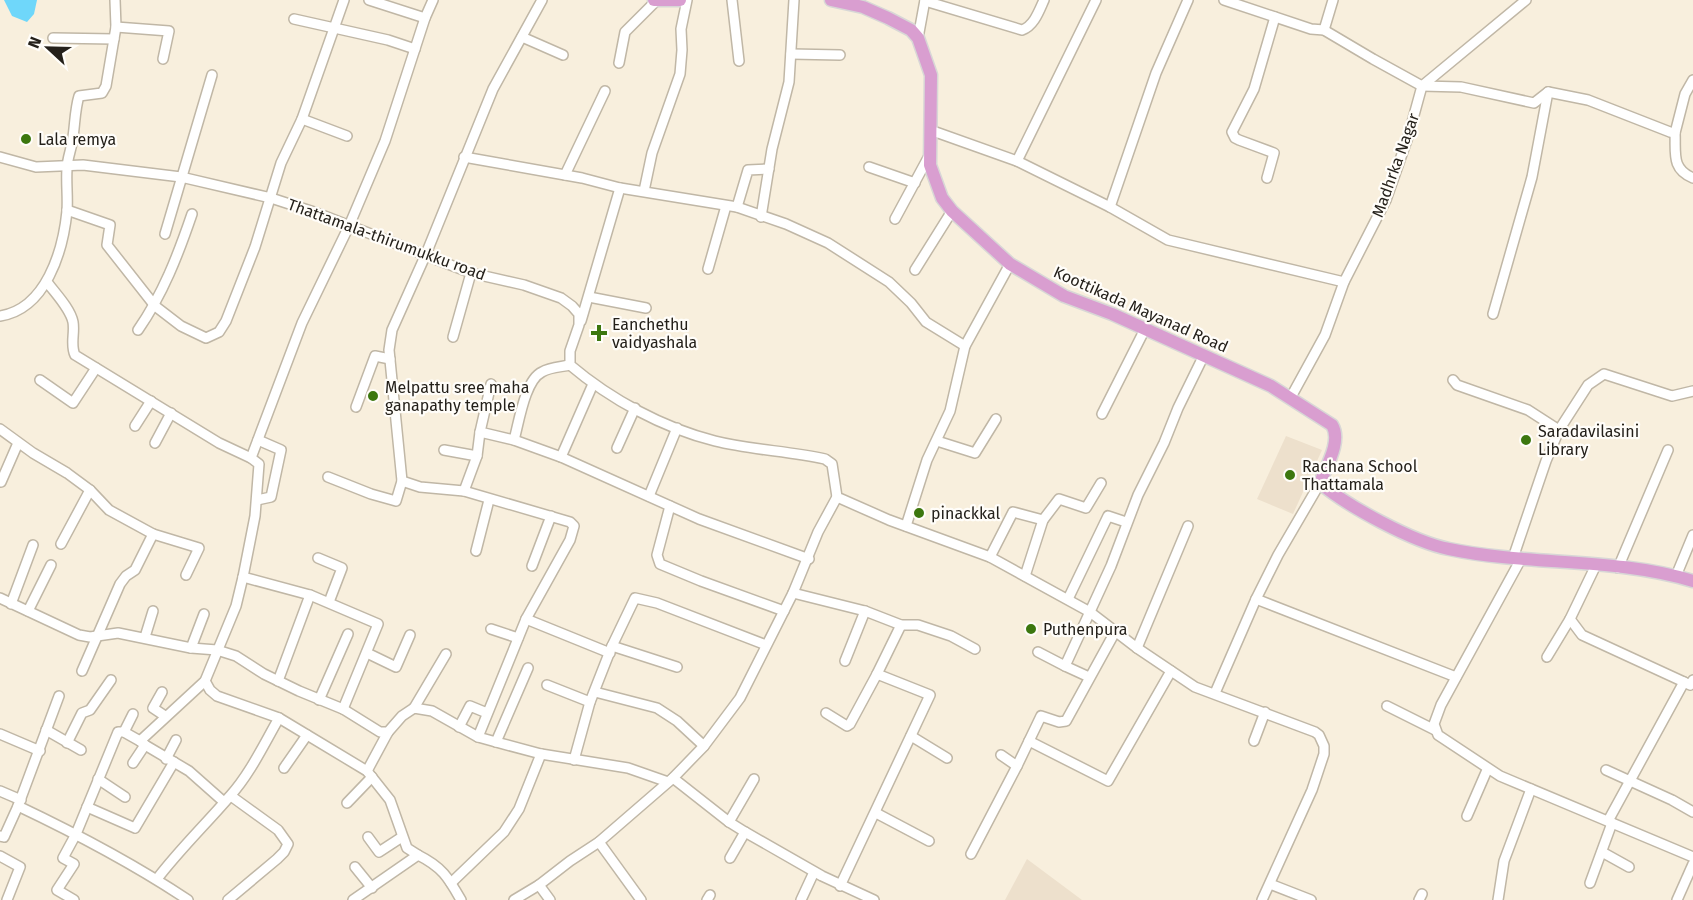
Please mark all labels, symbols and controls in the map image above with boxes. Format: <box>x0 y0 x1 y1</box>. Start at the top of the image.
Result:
north arrow <box>18 18 78 78</box>
text: N <box>24 34 45 51</box>
street label: Madhrka Nagar <box>1368 110 1423 220</box>
place label: Lala remya <box>38 130 116 149</box>
marker: Lala remya <box>19 132 33 146</box>
street label: Thattamala-thirumukku road <box>285 195 488 284</box>
street label: Koottikada Mayanad Road <box>1051 262 1231 357</box>
place label: Eanchethu vaidyashala <box>612 315 697 352</box>
marker: Eanchethu vaidyashala <box>590 324 608 342</box>
place label: Melpattu sree maha ganapathy temple <box>385 378 529 415</box>
marker: Melpattu sree maha ganapathy temple <box>366 389 380 403</box>
place label: Saradavilasini Library <box>1538 422 1639 459</box>
marker: Saradavilasini Library <box>1519 433 1533 447</box>
place label: Rachana School Thattamala <box>1302 457 1418 494</box>
marker: Rachana School Thattamala <box>1283 468 1297 482</box>
place label: pinackkal <box>931 504 1000 523</box>
marker: pinackkal <box>912 506 926 520</box>
place label: Puthenpura <box>1043 620 1128 639</box>
marker: Puthenpura <box>1024 622 1038 636</box>

